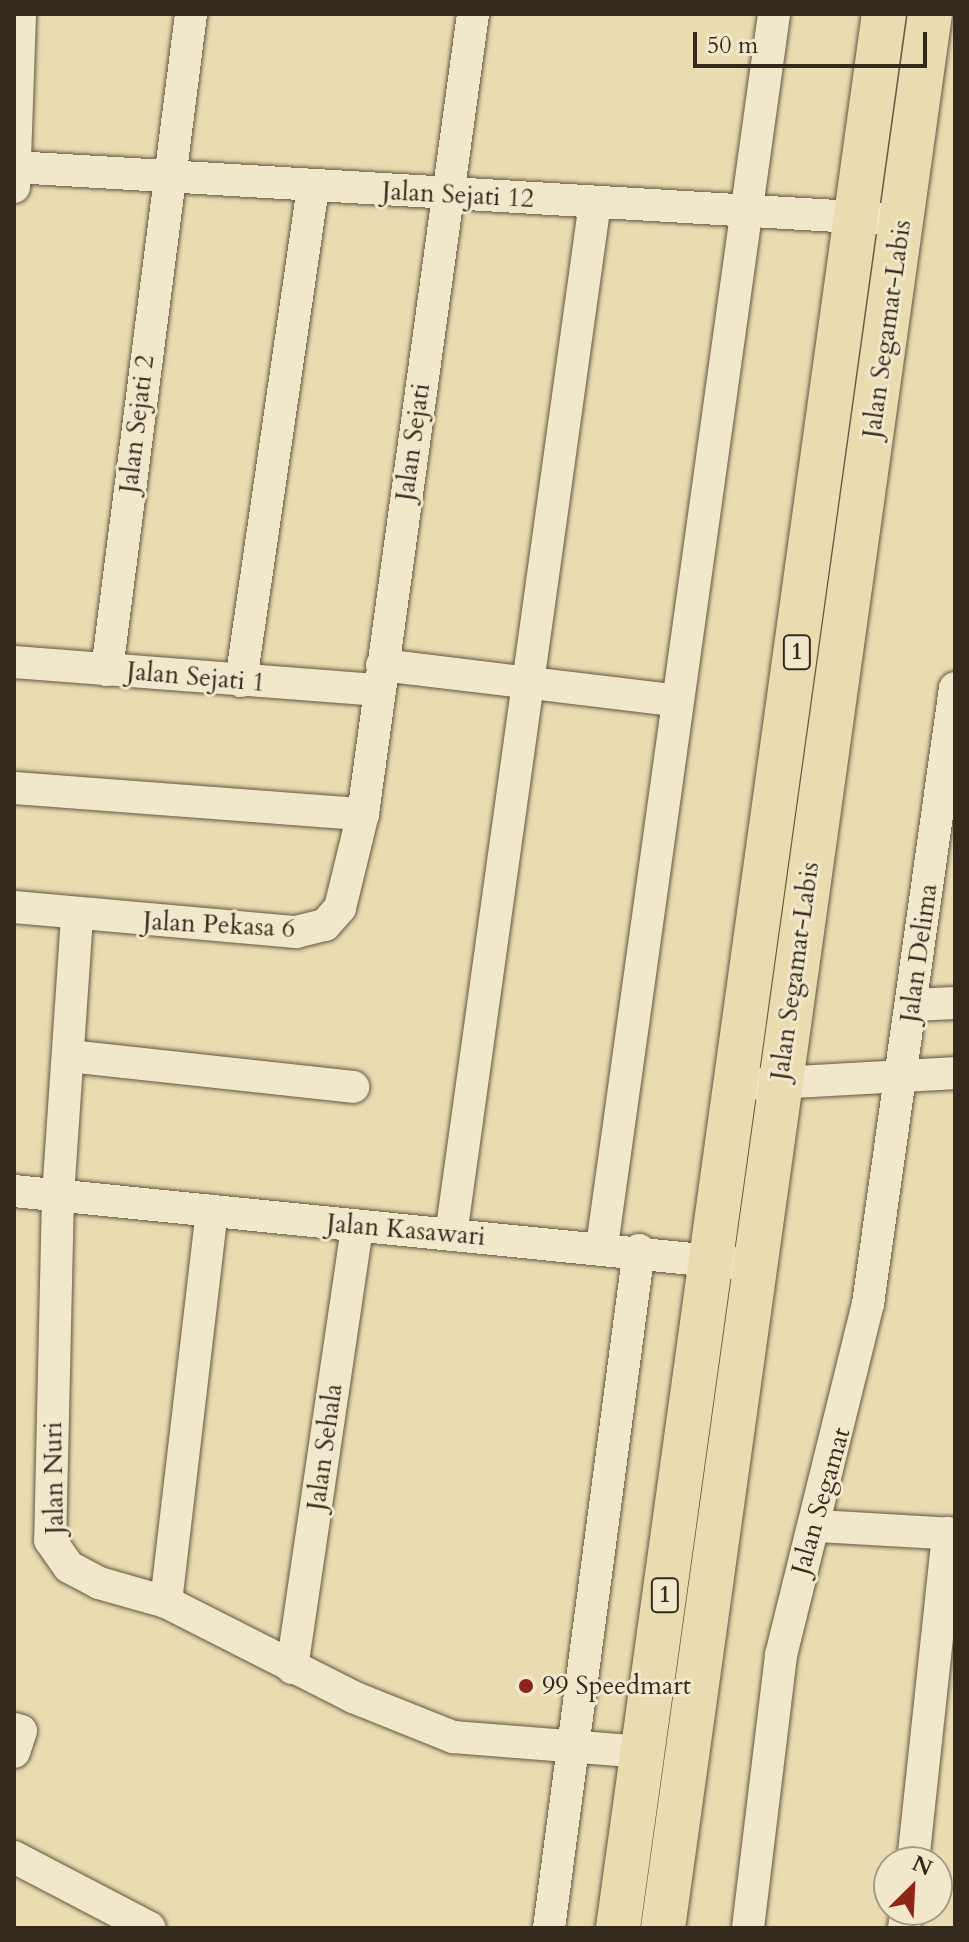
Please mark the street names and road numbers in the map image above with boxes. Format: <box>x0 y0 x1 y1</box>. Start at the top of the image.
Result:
street label: Jalan Sejati 12 <box>381 175 535 215</box>
street label: Jalan Segamat-Labis <box>856 218 918 440</box>
street label: Jalan Sejati 2 <box>113 353 161 495</box>
street label: Jalan Sejati <box>389 381 437 503</box>
road number: 1 <box>781 632 813 672</box>
street label: Jalan Sejati 1 <box>125 655 267 699</box>
street label: Jalan Segamat-Labis <box>764 860 826 1082</box>
street label: Jalan Delima <box>894 882 944 1024</box>
street label: Jalan Pekasa 6 <box>142 905 296 945</box>
street label: Jalan Kasawari <box>325 1208 487 1252</box>
street label: Jalan Sehala <box>301 1382 349 1512</box>
street label: Jalan Nuri <box>37 1421 71 1535</box>
street label: Jalan Segamat <box>785 1424 857 1578</box>
road number: 1 <box>649 1575 681 1615</box>

